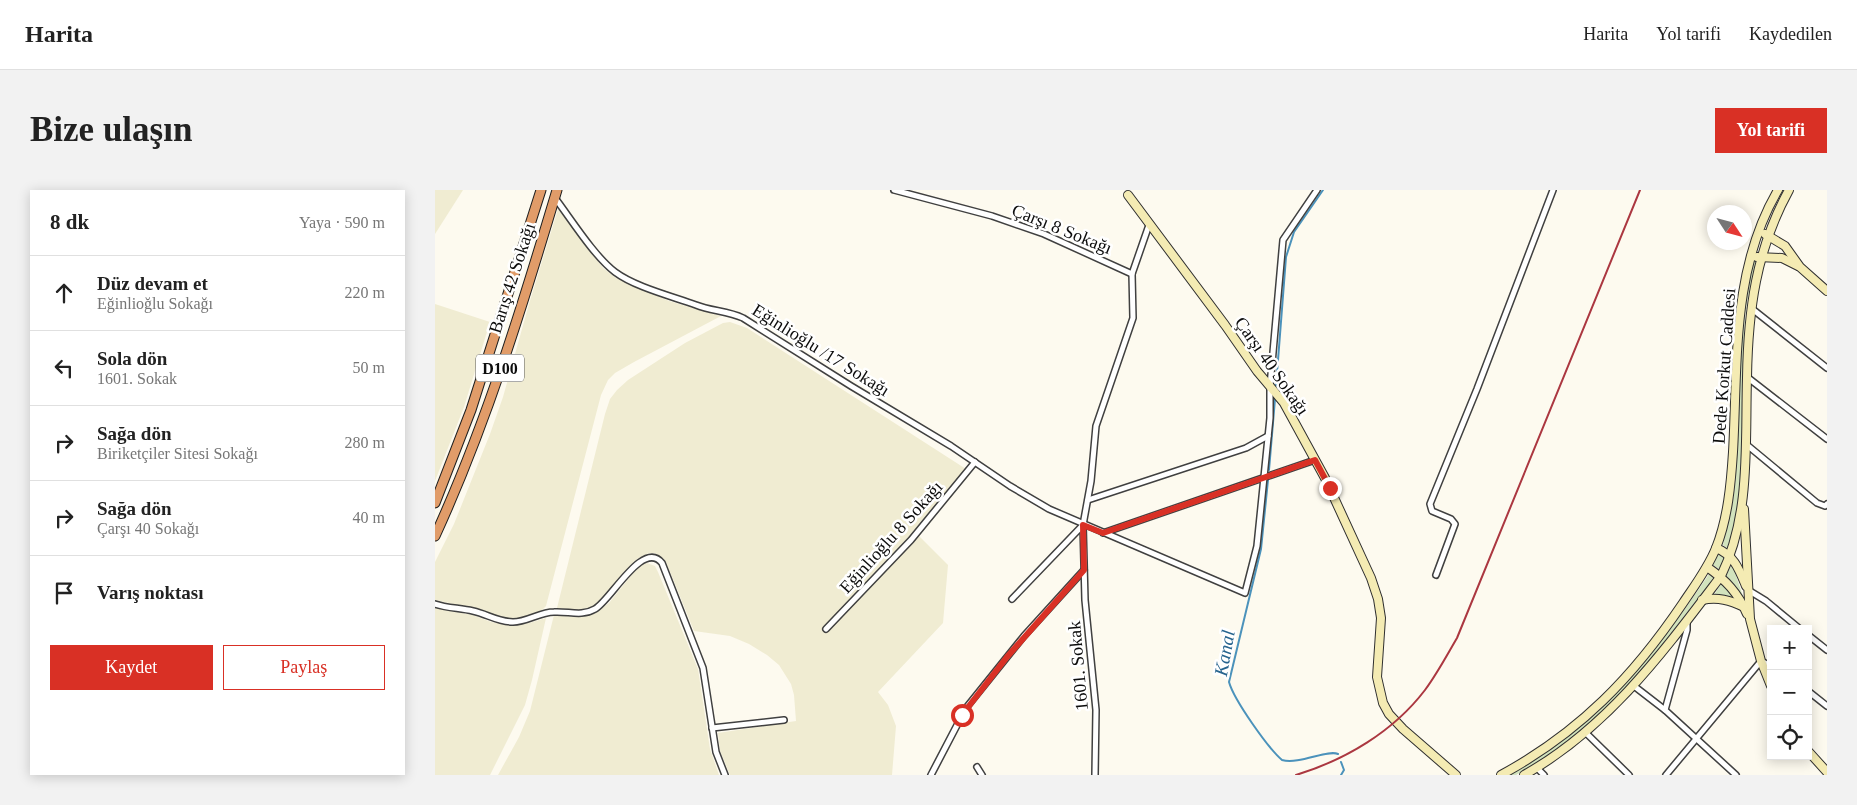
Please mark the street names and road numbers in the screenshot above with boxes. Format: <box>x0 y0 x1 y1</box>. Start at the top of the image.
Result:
street label: Çarşı 8 Sokağı <box>1009 200 1115 258</box>
street label: Barış 42 Sokağı <box>485 220 539 336</box>
street label: Dede Korkut Caddesi <box>1709 288 1739 444</box>
street label: Eğinlioğlu /17 Sokağı <box>749 300 893 400</box>
street label: Çarşı 40 Sokağı <box>1231 313 1313 419</box>
road number: D100 <box>476 354 524 382</box>
street label: Eğinlioğlu 8 Sokağı <box>835 477 947 597</box>
street label: 1601. Sokak <box>1064 620 1092 712</box>

